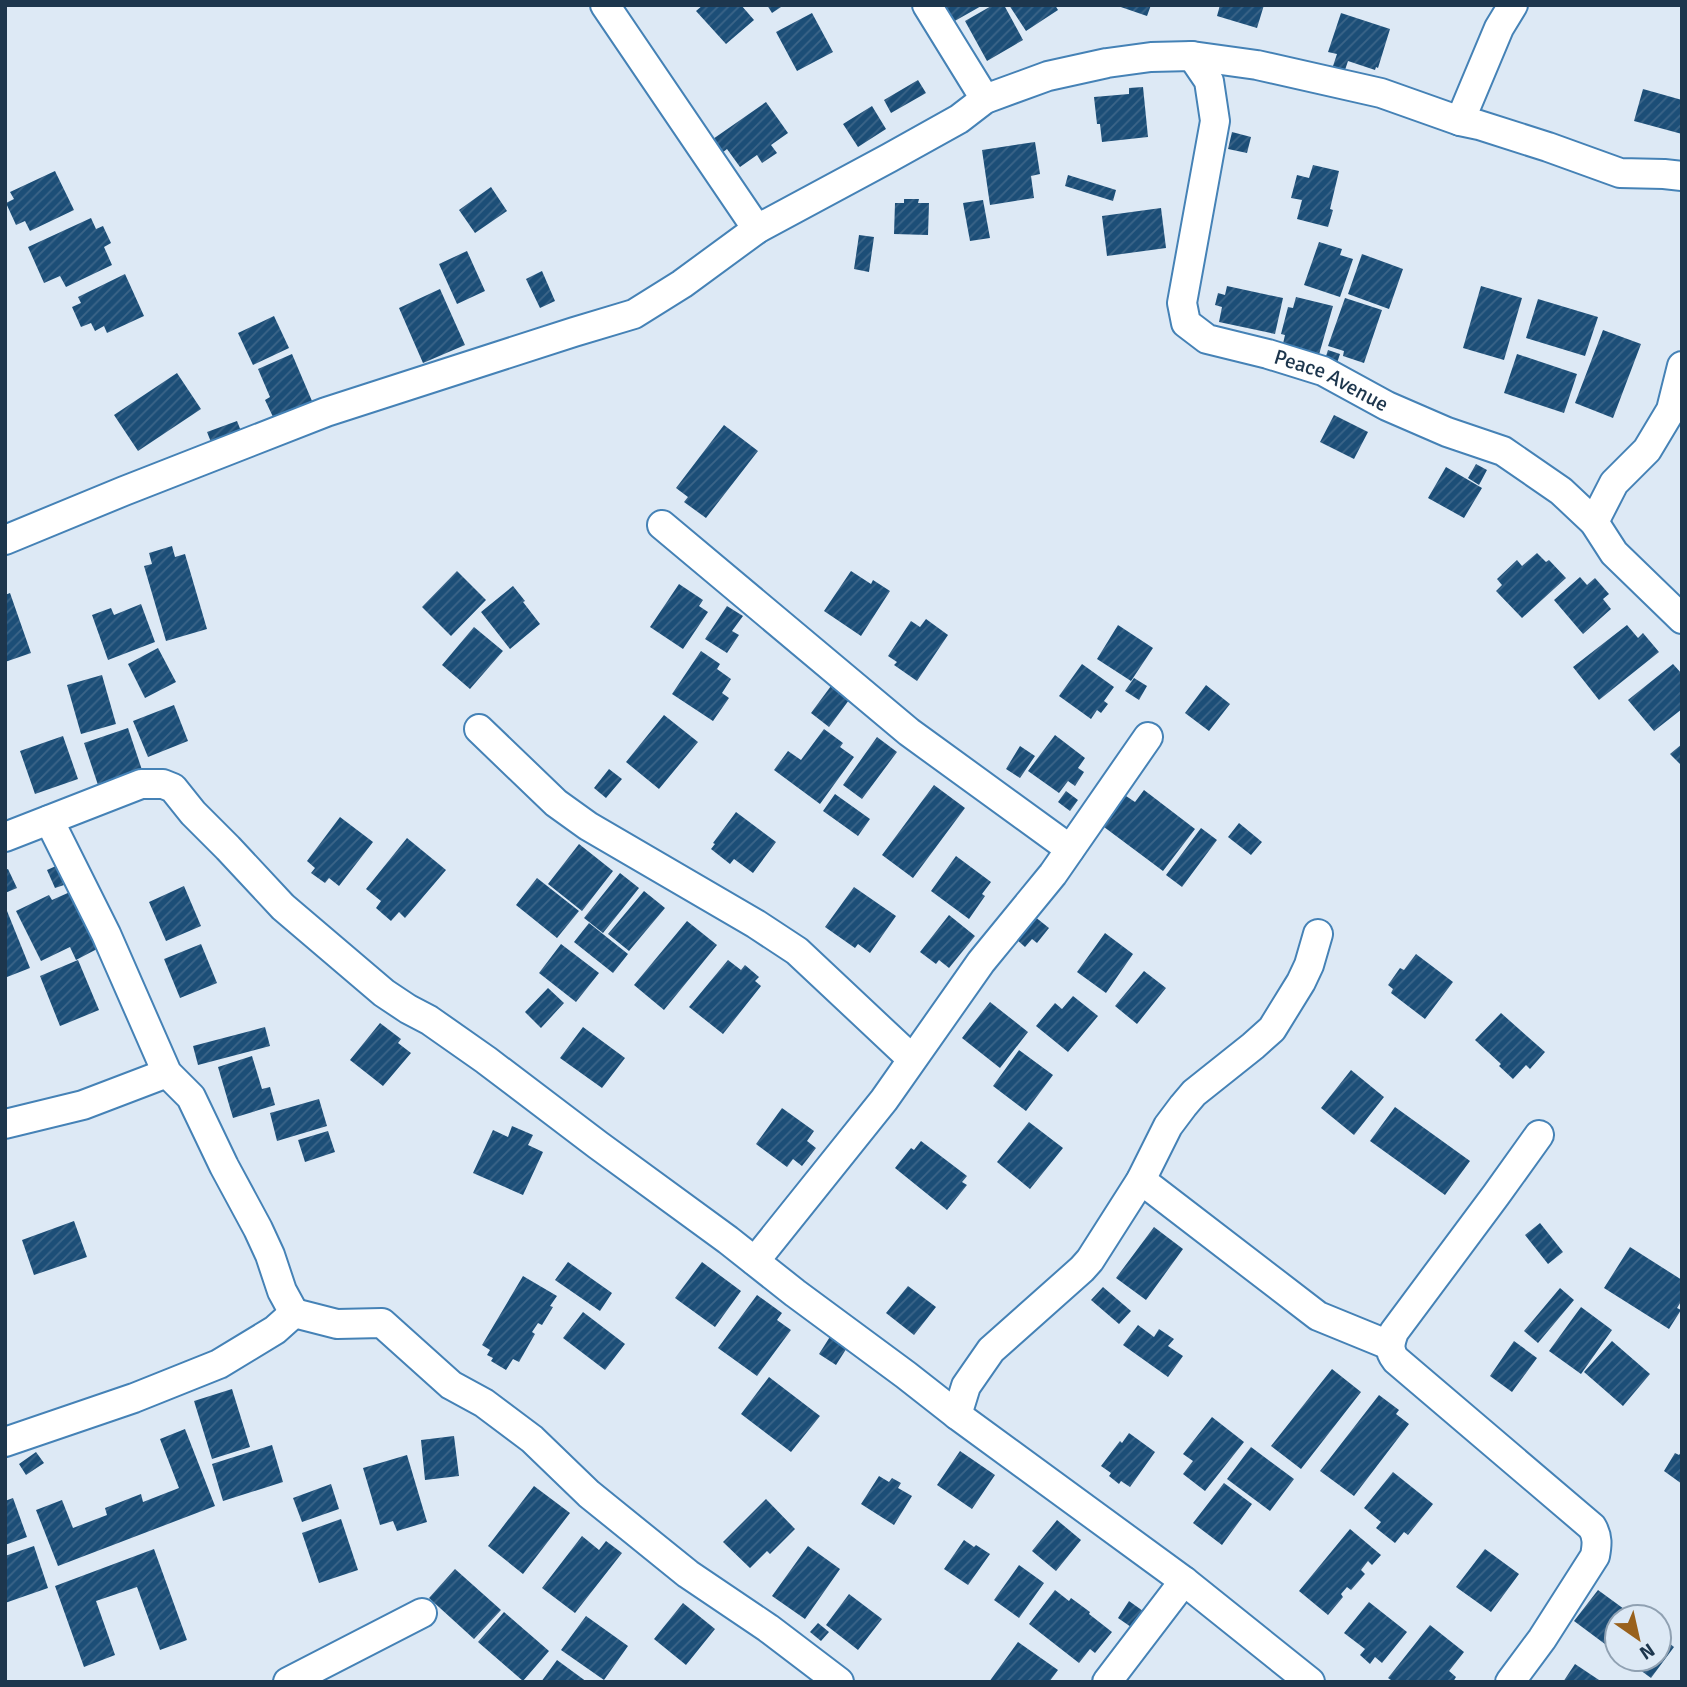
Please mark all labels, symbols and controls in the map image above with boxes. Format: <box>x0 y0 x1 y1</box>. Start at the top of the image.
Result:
street label: Peace Avenue <box>1271 344 1393 417</box>
north arrow <box>1603 1603 1673 1673</box>
text: N <box>1635 1638 1659 1665</box>

